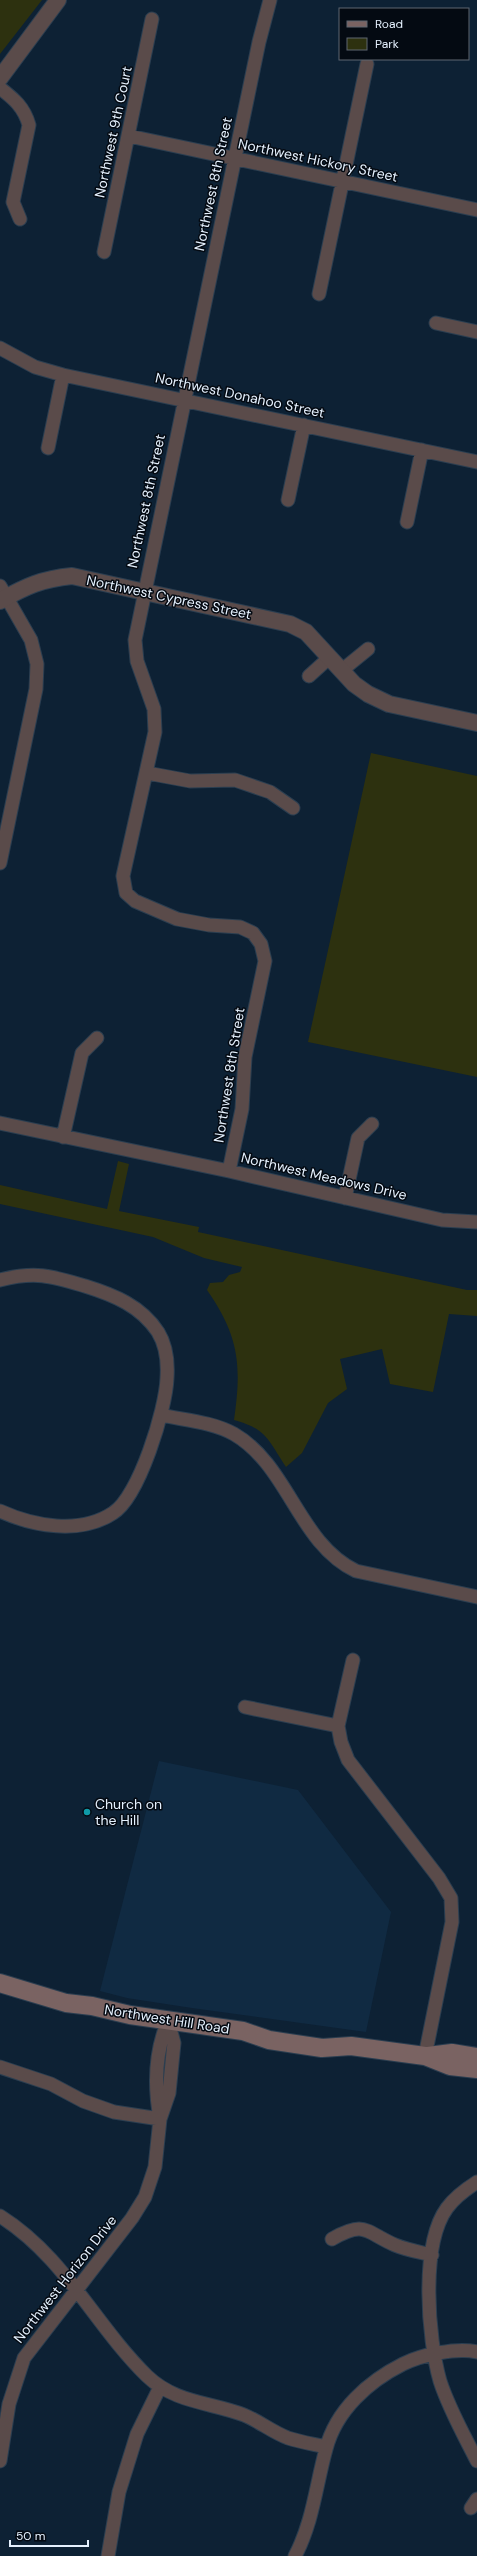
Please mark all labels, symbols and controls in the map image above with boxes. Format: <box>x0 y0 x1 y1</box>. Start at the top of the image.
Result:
legend <box>339 8 469 60</box>
text: Road <box>375 16 403 32</box>
text: Park <box>375 36 399 52</box>
street label: Northwest 9th Court <box>90 65 136 199</box>
street label: Northwest 8th Street <box>190 115 236 253</box>
street label: Northwest Hickory Street <box>236 134 400 186</box>
street label: Northwest Donahoo Street <box>154 368 326 422</box>
street label: Northwest 8th Street <box>123 432 169 570</box>
street label: Northwest Cypress Street <box>85 571 253 623</box>
street label: Northwest 8th Street <box>209 1006 249 1144</box>
street label: Northwest Meadows Drive <box>239 1148 409 1204</box>
place label: Church on the Hill <box>95 1795 162 1829</box>
marker: Church on the Hill <box>82 1807 92 1817</box>
street label: Northwest Hill Road <box>103 2000 231 2038</box>
street label: Northwest Horizon Drive <box>10 2212 120 2346</box>
scale bar <box>10 2522 88 2548</box>
text: 50 m <box>16 2528 45 2544</box>

